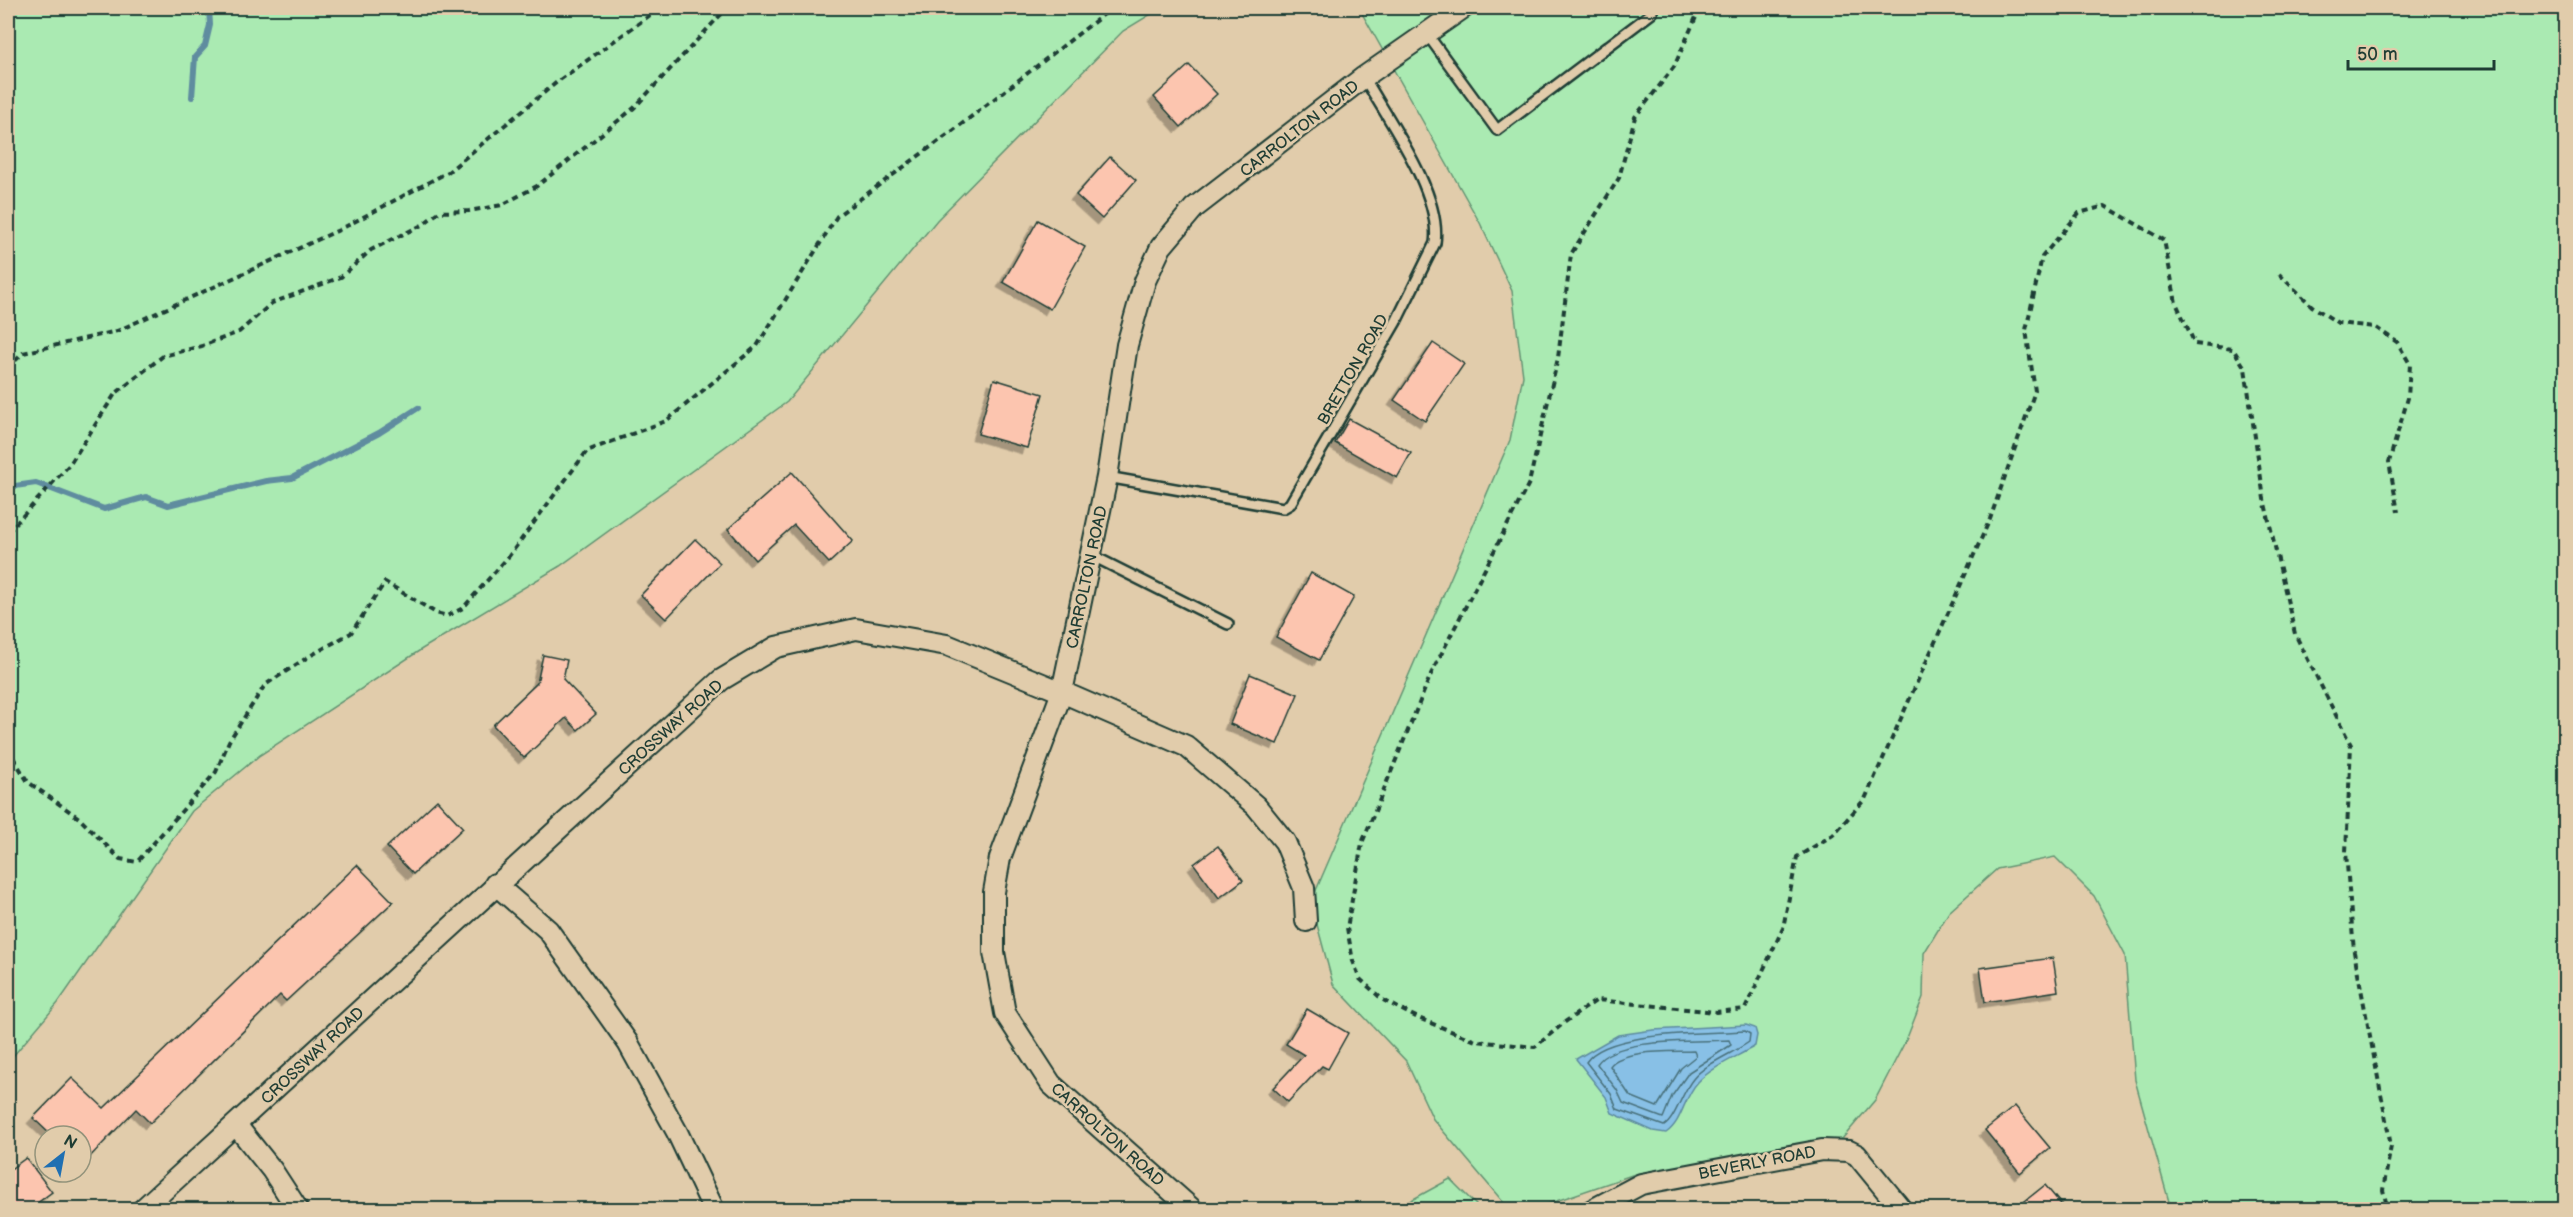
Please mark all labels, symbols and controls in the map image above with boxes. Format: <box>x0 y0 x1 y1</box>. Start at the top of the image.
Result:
scale bar <box>2348 33 2494 71</box>
text: 50 m <box>2357 44 2398 65</box>
street label: CARROLTON ROAD <box>1237 77 1363 181</box>
street label: BRETTON ROAD <box>1314 311 1393 428</box>
street label: CARROLTON ROAD <box>1063 504 1112 651</box>
street label: CROSSWAY ROAD <box>615 676 727 780</box>
street label: CROSSWAY ROAD <box>258 1003 369 1109</box>
street label: CARROLTON ROAD <box>1047 1079 1167 1191</box>
north arrow <box>33 1124 93 1184</box>
text: N <box>60 1131 80 1154</box>
street label: BEVERLY ROAD <box>1697 1143 1818 1184</box>

